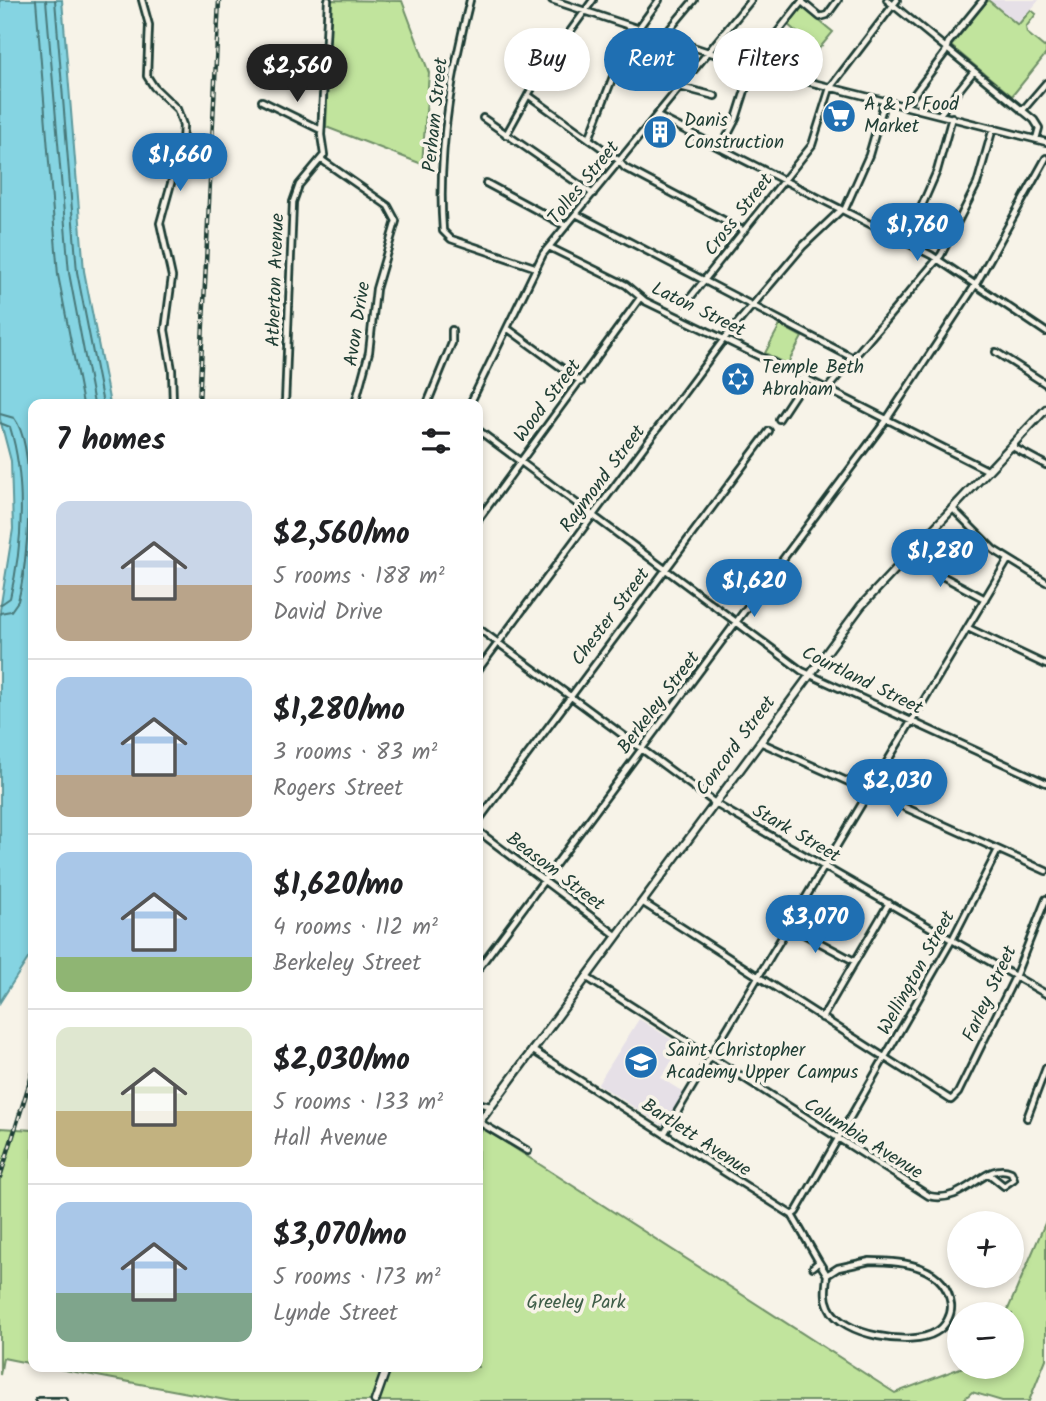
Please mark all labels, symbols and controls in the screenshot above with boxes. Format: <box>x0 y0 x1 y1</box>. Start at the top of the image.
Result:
chip: Buy <box>504 28 590 91</box>
chip: Rent <box>604 28 699 91</box>
chip: Filters <box>713 28 823 91</box>
pin: $2,560 <box>240 44 354 104</box>
text: $2,560 <box>263 49 331 85</box>
street label: Perham Street <box>415 56 457 174</box>
place label: A & P Food Market <box>864 90 959 142</box>
supermarket icon: A & P Food Market <box>820 97 858 135</box>
place label: Danis Construction <box>684 106 784 158</box>
building icon: Danis Construction <box>641 113 679 151</box>
pin: $1,660 <box>123 134 237 193</box>
street label: Tolles Street <box>541 134 628 232</box>
text: $1,660 <box>148 138 212 174</box>
street label: Cross Street <box>697 167 781 263</box>
pin: $1,760 <box>860 204 974 263</box>
text: $1,760 <box>886 208 948 244</box>
street label: Atherton Avenue <box>259 212 293 347</box>
street label: Laton Street <box>646 274 751 346</box>
street label: Avon Drive <box>336 279 380 369</box>
street label: Wood Street <box>507 353 590 449</box>
place label: Temple Beth Abraham <box>762 353 864 405</box>
synagogue icon: Temple Beth Abraham <box>719 360 757 398</box>
text: 7 homes <box>56 417 166 465</box>
street label: Raymond Street <box>552 418 654 539</box>
icon: filters <box>417 422 455 460</box>
text: $2,560/mo <box>273 511 410 559</box>
icon: home <box>112 529 196 613</box>
pin: $1,280 <box>883 530 997 589</box>
text: $1,280 <box>907 534 973 570</box>
text: 5 rooms · 188 m² <box>273 559 445 595</box>
pin: $1,620 <box>697 560 811 619</box>
street label: Chester Street <box>564 561 658 672</box>
text: $1,620 <box>722 564 786 600</box>
text: David Drive <box>273 595 382 631</box>
street label: Courtland Street <box>796 639 928 724</box>
street label: Berkeley Street <box>610 645 708 761</box>
text: $1,280/mo <box>273 687 405 735</box>
street label: Concord Street <box>688 689 784 802</box>
icon: home <box>112 705 196 789</box>
text: 3 rooms · 83 m² <box>273 735 437 771</box>
pin: $2,030 <box>840 760 954 819</box>
text: $2,030 <box>862 764 932 800</box>
text: Rogers Street <box>273 771 403 807</box>
street label: Stark Street <box>746 797 846 872</box>
street label: Beasom Street <box>499 825 611 920</box>
text: $1,620/mo <box>273 862 404 910</box>
icon: home <box>112 880 196 964</box>
pin: $3,070 <box>758 895 872 955</box>
text: $3,070 <box>782 900 848 936</box>
street label: Wellington Street <box>870 905 964 1041</box>
text: 4 rooms · 112 m² <box>273 910 438 946</box>
street label: Farley Street <box>955 940 1026 1047</box>
text: Berkeley Street <box>273 946 421 982</box>
place label: Saint Christopher Academy Upper Campus <box>666 1036 858 1088</box>
text: $2,030/mo <box>273 1037 410 1085</box>
school or university icon: Saint Christopher Academy Upper Campus <box>622 1043 660 1081</box>
icon: home <box>112 1055 196 1139</box>
text: 5 rooms · 133 m² <box>273 1085 443 1121</box>
street label: Columbia Avenue <box>797 1090 929 1188</box>
street label: Bartlett Avenue <box>635 1091 757 1185</box>
text: Hall Avenue <box>273 1121 387 1157</box>
map controls <box>947 1211 1024 1379</box>
button: + <box>947 1211 1024 1288</box>
text: $3,070/mo <box>273 1212 407 1260</box>
icon: home <box>112 1230 196 1314</box>
text: 5 rooms · 173 m² <box>273 1260 441 1296</box>
park label: Greeley Park <box>526 1288 626 1318</box>
text: Lynde Street <box>273 1296 398 1332</box>
button: − <box>947 1302 1024 1379</box>

